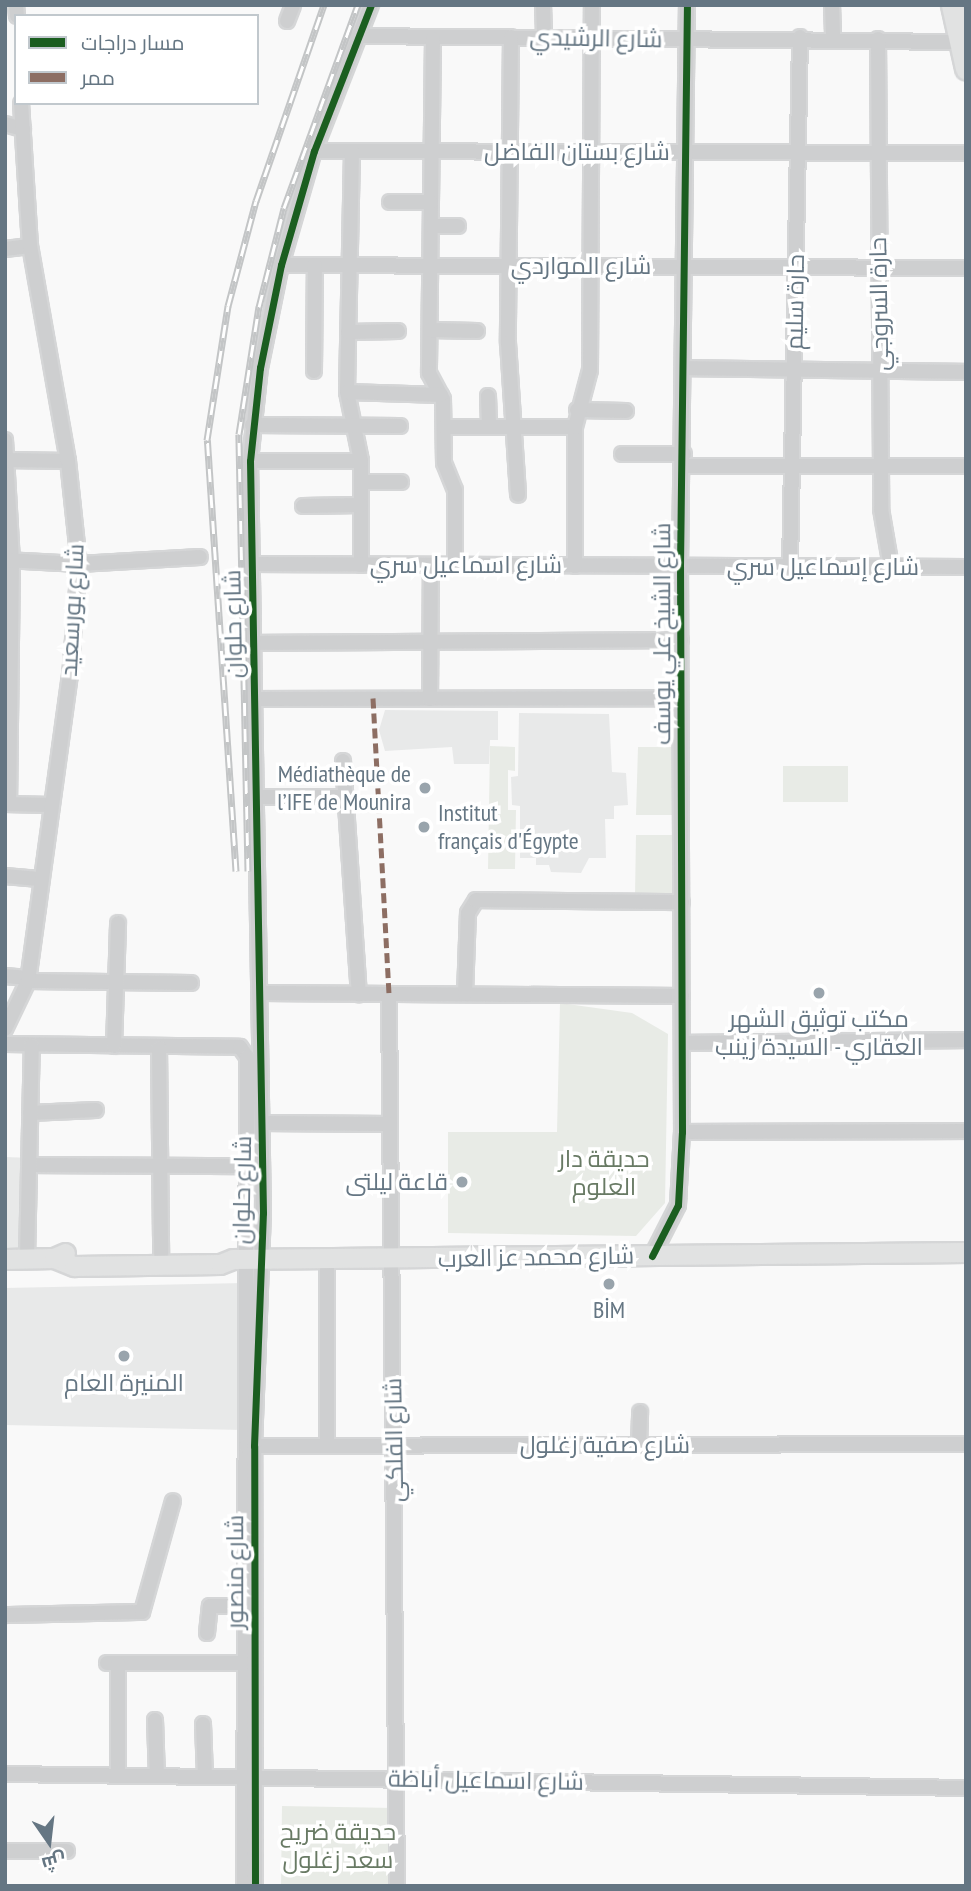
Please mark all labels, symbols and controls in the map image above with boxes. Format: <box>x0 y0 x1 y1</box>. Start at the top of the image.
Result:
legend <box>14 14 259 105</box>
street label: شارع الرشيدي <box>529 22 663 54</box>
text: مسار دراجات <box>81 29 184 56</box>
text: ممر <box>81 64 115 91</box>
street label: شارع بستان الفاضل <box>484 138 670 166</box>
street label: حارة السروجي <box>863 237 895 371</box>
street label: شارع المواردي <box>511 252 651 280</box>
street label: حارة سليم <box>780 254 810 350</box>
street label: شارع الشيخ علي يوسف <box>648 523 676 745</box>
street label: شارع بورسعيد <box>54 543 90 677</box>
street label: شارع اسماعيل سري <box>370 551 562 579</box>
street label: شارع إسماعيل سري <box>727 553 919 581</box>
street label: شارع حلوان <box>218 569 248 679</box>
place label: Médiathèque de l’IFE de Mounira <box>277 760 411 816</box>
marker: Médiathèque de l’IFE de Mounira <box>417 780 433 796</box>
place label: Institut français d'Égypte <box>438 799 579 855</box>
marker: Institut français d'Égypte <box>416 819 432 835</box>
marker: مكتب توثيق الشهر العقاري - السيدة زينب <box>811 985 827 1001</box>
place label: مكتب توثيق الشهر العقاري - السيدة زينب <box>714 1005 924 1061</box>
street label: شارع حلوان <box>227 1135 257 1245</box>
park label: حديقة دار العلوم <box>558 1145 650 1201</box>
place label: قاعة ليلتى <box>345 1168 448 1196</box>
marker: قاعة ليلتى <box>454 1174 470 1190</box>
street label: شارع محمد عز العرب <box>437 1241 635 1273</box>
marker: BİM <box>601 1276 617 1292</box>
place label: BİM <box>593 1296 625 1324</box>
marker: المنيرة العام <box>114 1346 134 1366</box>
place label: المنيرة العام <box>64 1369 184 1397</box>
street label: شارع الفلكي <box>379 1378 409 1502</box>
street label: شارع صفية زغلول <box>520 1431 690 1459</box>
street label: شارع منصور <box>221 1515 249 1629</box>
street label: شارع اسماعيل أباظة <box>388 1764 584 1796</box>
north arrow <box>14 1807 84 1877</box>
park label: حديقة ضريح سعد زغلول <box>280 1818 396 1874</box>
text: ش <box>39 1848 69 1877</box>

